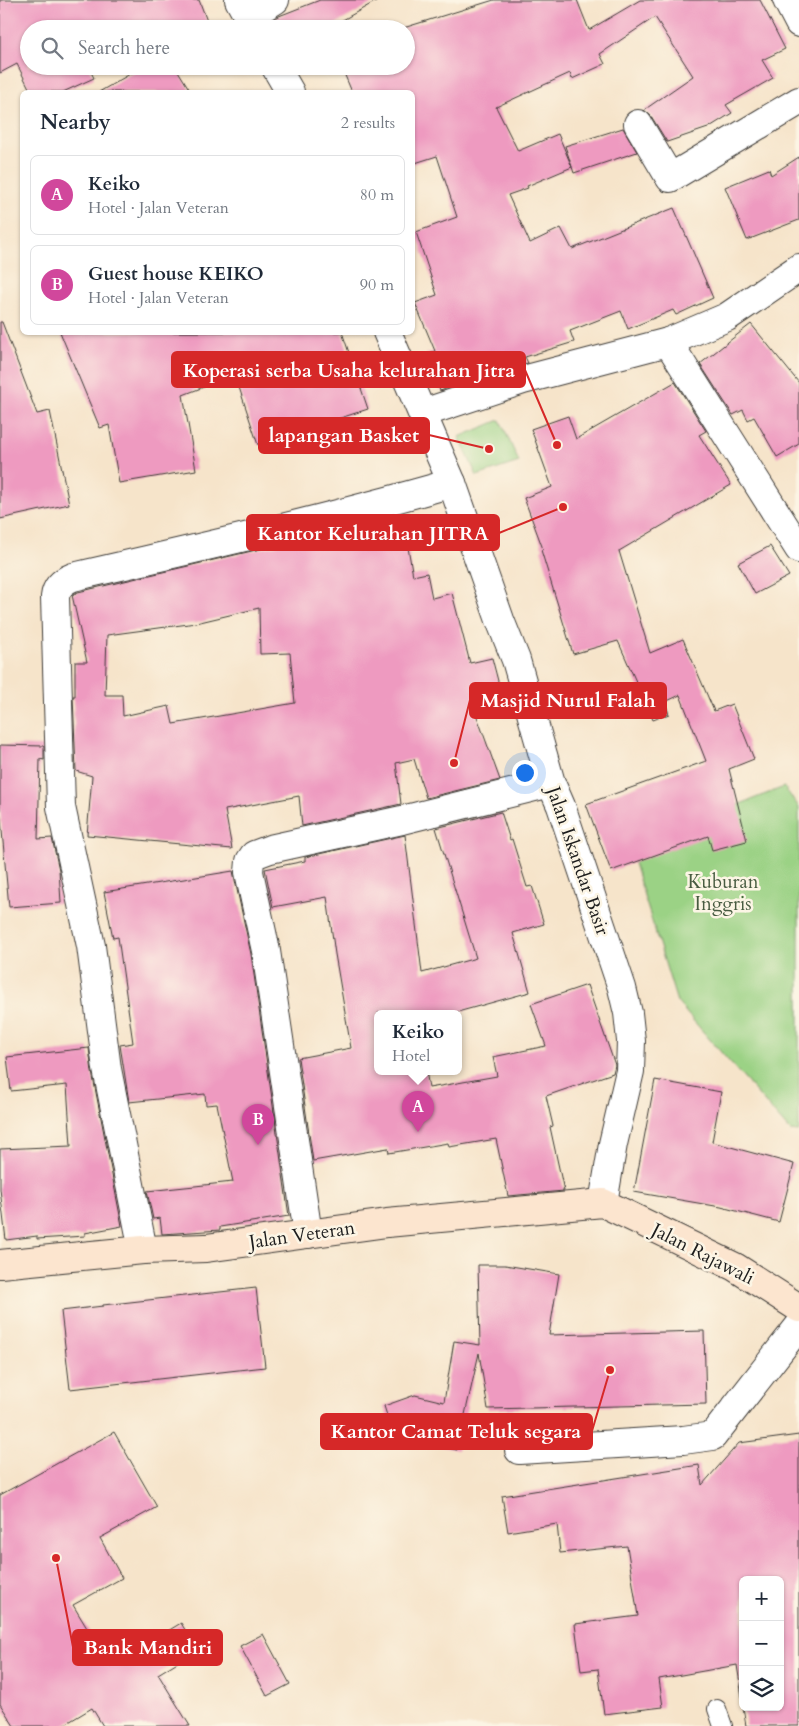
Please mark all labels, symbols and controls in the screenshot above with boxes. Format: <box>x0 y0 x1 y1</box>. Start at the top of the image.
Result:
search box <box>20 20 415 75</box>
icon: search <box>38 34 66 62</box>
text: Search here <box>78 35 170 61</box>
text: Nearby <box>40 108 111 137</box>
text: 2 results <box>341 112 395 134</box>
text: Keiko <box>88 171 140 197</box>
text: A <box>51 184 63 206</box>
text: 80 m <box>360 184 394 206</box>
text: Hotel · Jalan Veteran <box>88 197 229 219</box>
text: Guest house KEIKO <box>88 261 264 287</box>
text: B <box>51 274 63 296</box>
text: 90 m <box>360 274 394 296</box>
text: Hotel · Jalan Veteran <box>88 287 229 309</box>
callout: Koperasi serba Usaha kelurahan Jitra <box>172 352 525 387</box>
text: Koperasi serba Usaha kelurahan Jitra <box>183 357 515 384</box>
callout: lapangan Basket <box>259 418 429 453</box>
text: lapangan Basket <box>269 422 419 449</box>
callout: Kantor Kelurahan JITRA <box>247 515 499 550</box>
text: Kantor Kelurahan JITRA <box>257 520 489 547</box>
callout: Masjid Nurul Falah <box>470 683 666 718</box>
text: Masjid Nurul Falah <box>480 687 656 714</box>
your location <box>512 760 538 786</box>
street label: Jalan Iskandar Basir <box>539 780 616 939</box>
park label: Kuburan Inggris <box>687 869 759 917</box>
popup <box>374 1010 462 1075</box>
text: Keiko <box>392 1019 444 1045</box>
text: Hotel <box>392 1045 430 1067</box>
pin: A <box>402 1091 434 1132</box>
pin: B <box>242 1104 274 1145</box>
street label: Jalan Veteran <box>244 1215 357 1256</box>
street label: Jalan Rajawali <box>644 1216 759 1291</box>
callout: Kantor Camat Teluk segara <box>321 1414 592 1449</box>
text: Kantor Camat Teluk segara <box>331 1418 581 1445</box>
map controls <box>739 1576 784 1711</box>
button: + <box>739 1576 784 1621</box>
button: − <box>739 1621 784 1666</box>
callout: Bank Mandiri <box>73 1630 222 1665</box>
text: Bank Mandiri <box>84 1634 212 1661</box>
button: layers <box>739 1666 784 1711</box>

